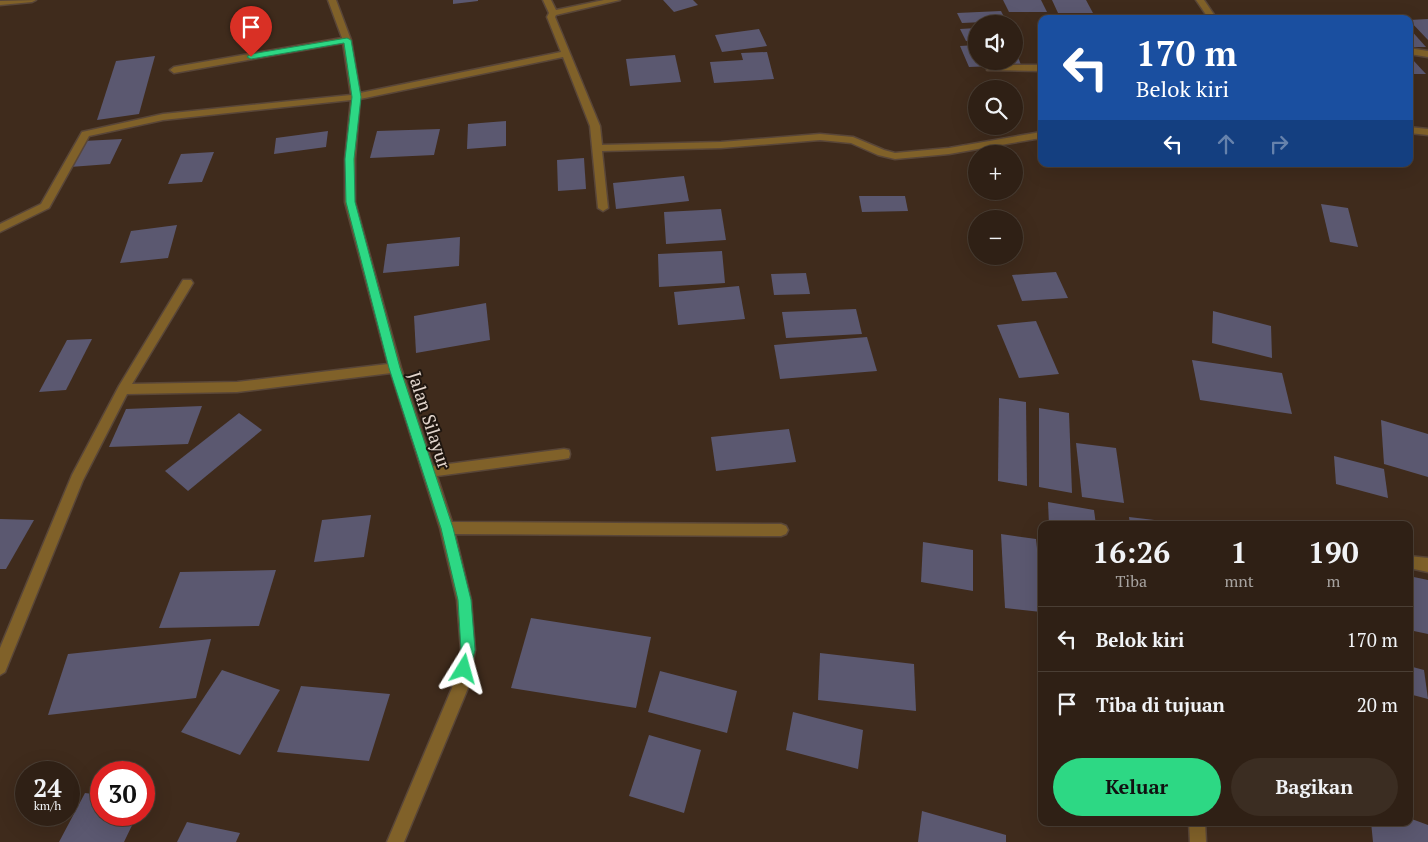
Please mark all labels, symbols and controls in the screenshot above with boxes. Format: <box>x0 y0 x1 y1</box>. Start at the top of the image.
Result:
pin <box>230 6 272 57</box>
icon: arrive <box>237 13 265 41</box>
map controls <box>968 15 1023 265</box>
button: sound <box>968 15 1023 70</box>
text: 170 m <box>1136 30 1237 76</box>
icon: left <box>1053 35 1118 100</box>
text: Belok kiri <box>1136 74 1229 103</box>
button: search <box>968 80 1023 135</box>
icon: left <box>1159 130 1187 158</box>
icon: ahead <box>1212 130 1240 158</box>
icon: right <box>1265 130 1293 158</box>
button: + <box>968 145 1023 200</box>
button: − <box>968 210 1023 265</box>
street label: Jalan Silayur <box>403 368 457 472</box>
text: 16:26 <box>1092 532 1170 572</box>
text: 1 <box>1231 532 1248 572</box>
text: 190 <box>1308 532 1359 572</box>
text: Tiba <box>1115 570 1147 592</box>
text: mnt <box>1224 570 1254 592</box>
text: m <box>1326 570 1340 592</box>
icon: left <box>1053 625 1081 653</box>
text: Belok kiri <box>1096 627 1184 652</box>
text: 170 m <box>1347 627 1398 652</box>
position arrow <box>437 642 489 694</box>
icon: arrive <box>1053 690 1081 718</box>
text: Tiba di tujuan <box>1096 692 1225 717</box>
text: 20 m <box>1357 692 1398 717</box>
button: Keluar <box>1053 758 1221 816</box>
button: Bagikan <box>1231 758 1398 816</box>
speed limit sign: 30 <box>90 761 155 826</box>
text: 24 <box>33 771 62 804</box>
text: km/h <box>34 798 61 813</box>

